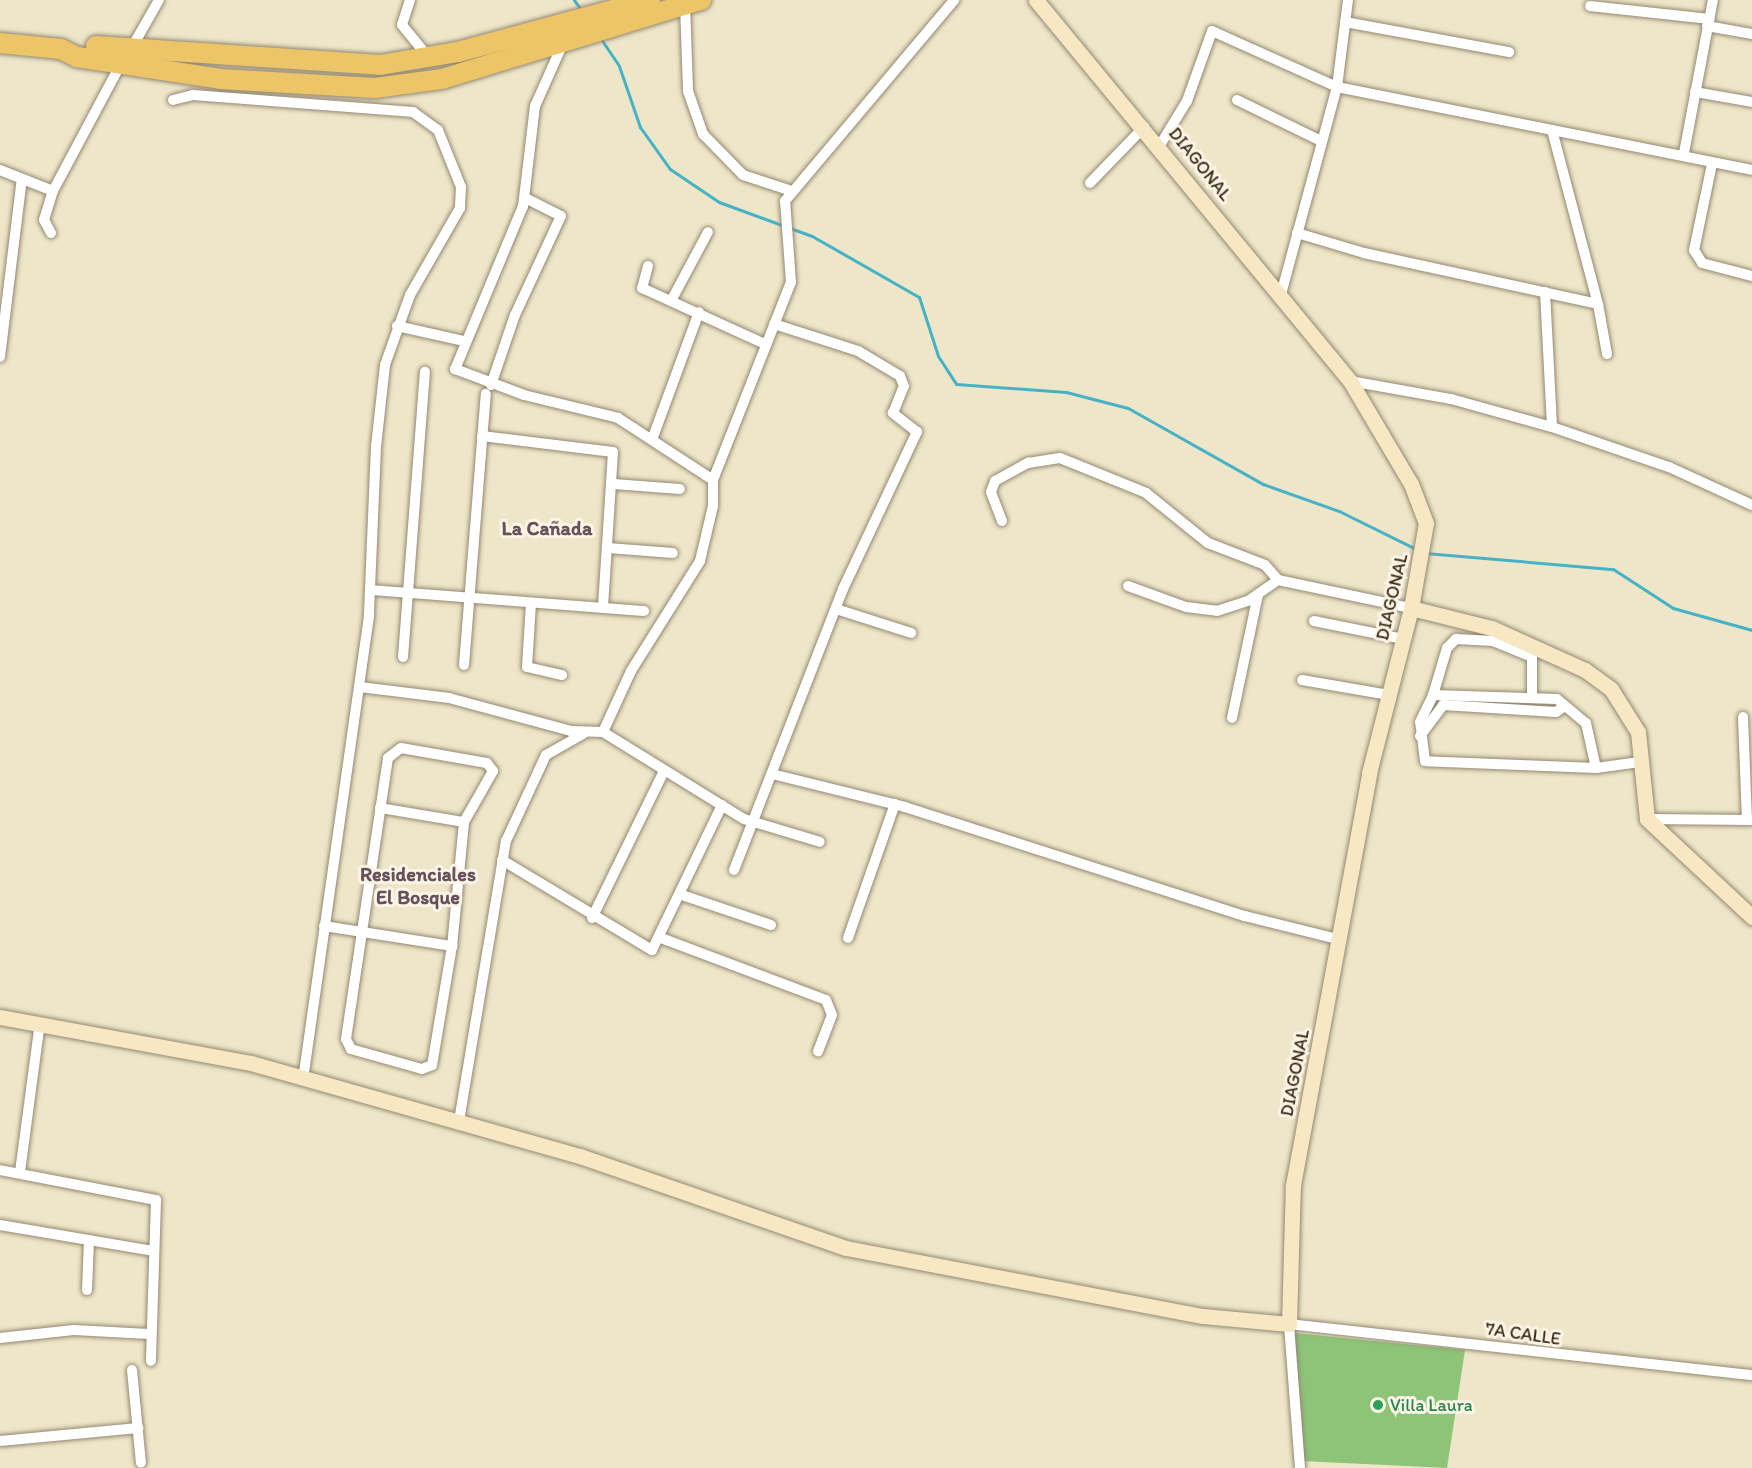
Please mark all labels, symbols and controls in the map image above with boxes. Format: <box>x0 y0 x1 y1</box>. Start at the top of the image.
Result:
street label: DIAGONAL <box>1164 123 1236 205</box>
district label: La Cañada <box>502 516 592 540</box>
street label: DIAGONAL <box>1372 552 1412 642</box>
district label: Residenciales El Bosque <box>360 862 476 909</box>
street label: DIAGONAL <box>1276 1028 1314 1118</box>
street label: 7A CALLE <box>1484 1318 1562 1350</box>
place label: Villa Laura <box>1390 1394 1473 1416</box>
marker: Villa Laura <box>1371 1398 1385 1412</box>

